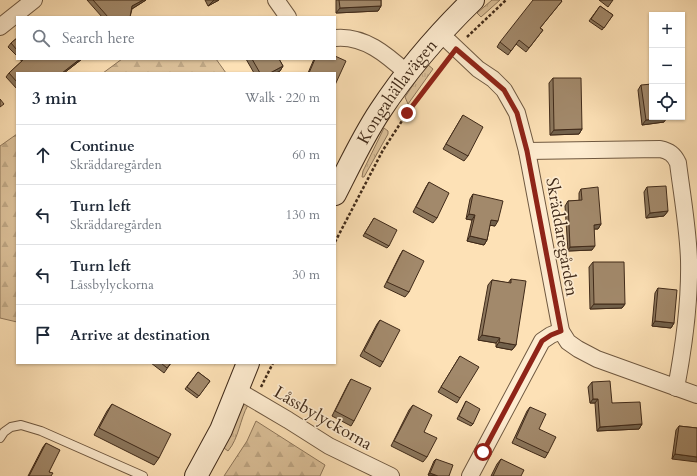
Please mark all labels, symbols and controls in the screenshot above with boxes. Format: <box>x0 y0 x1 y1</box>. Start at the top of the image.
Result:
map controls <box>649 12 685 120</box>
button: + <box>649 12 685 48</box>
search box <box>16 16 336 60</box>
icon: search <box>30 27 52 49</box>
text: Search here <box>62 28 135 48</box>
street label: Kongahällavägen <box>351 34 442 148</box>
button: − <box>649 48 685 84</box>
button: locate <box>649 84 685 120</box>
text: 3 min <box>32 87 77 110</box>
text: Walk · 220 m <box>245 89 320 107</box>
route end <box>398 104 416 122</box>
text: Continue <box>70 136 135 156</box>
icon: ahead <box>32 144 54 166</box>
text: 60 m <box>292 146 320 164</box>
text: Skräddaregården <box>70 156 162 174</box>
street label: Skräddaregården <box>540 176 584 299</box>
text: Turn left <box>70 196 131 216</box>
icon: left <box>32 204 54 226</box>
text: 130 m <box>286 206 320 224</box>
text: Skräddaregården <box>70 216 162 234</box>
text: Turn left <box>70 256 131 276</box>
icon: left <box>32 264 54 286</box>
text: 30 m <box>292 266 320 284</box>
text: Låssbylyckorna <box>70 276 154 294</box>
icon: arrive <box>32 324 54 346</box>
text: Arrive at destination <box>70 325 210 345</box>
street label: Låssbylyckorna <box>270 381 377 456</box>
route start <box>474 443 492 461</box>

